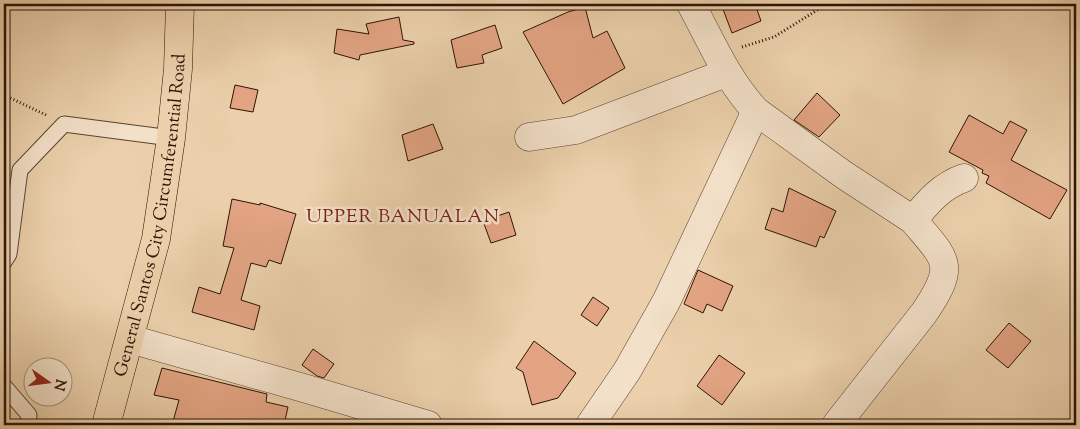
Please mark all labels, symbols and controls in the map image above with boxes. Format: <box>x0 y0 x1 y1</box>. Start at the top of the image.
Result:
street label: General Santos City Circumferential Road <box>108 53 193 380</box>
district label: UPPER BANUALAN <box>306 204 500 231</box>
north arrow <box>22 356 72 406</box>
text: N <box>48 377 70 393</box>

